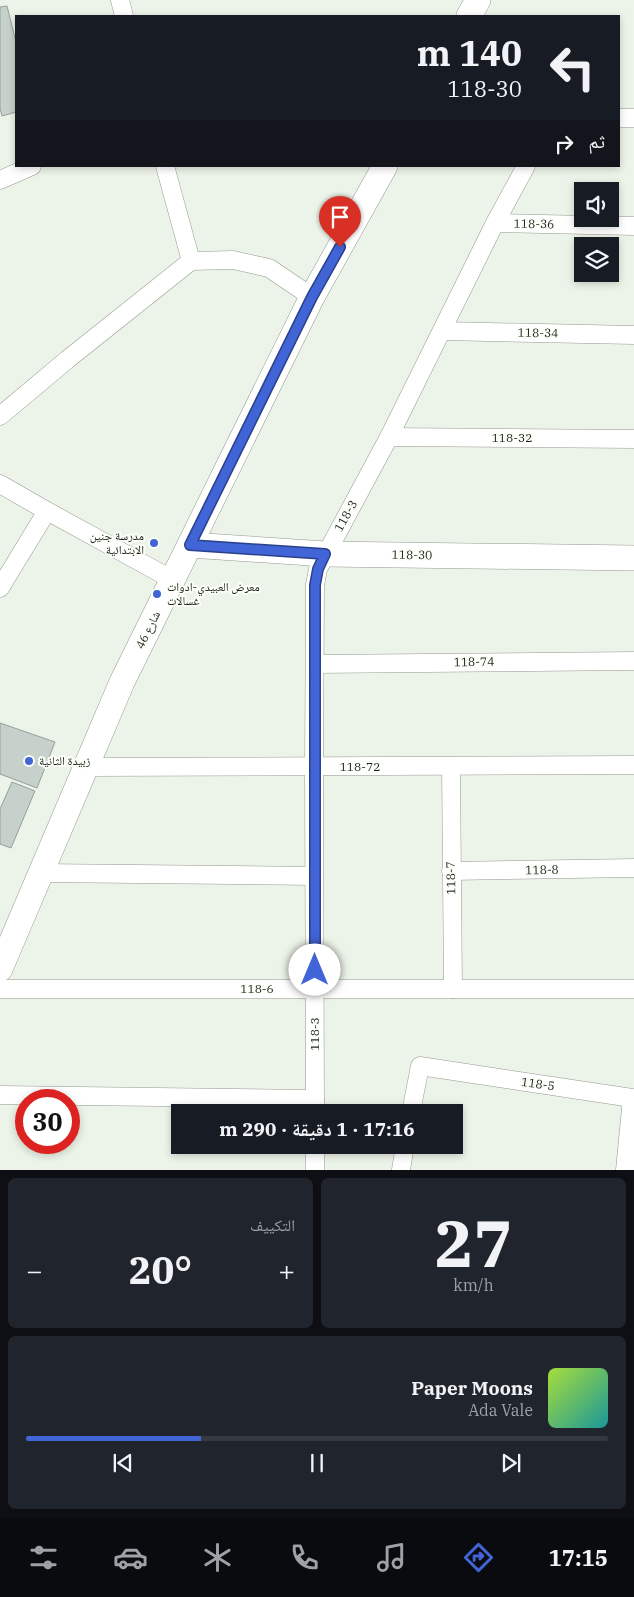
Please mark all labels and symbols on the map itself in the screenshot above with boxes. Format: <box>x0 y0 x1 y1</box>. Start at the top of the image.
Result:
pin <box>319 196 361 247</box>
street label: 118-36 <box>514 216 554 231</box>
street label: 118-34 <box>518 325 558 340</box>
street label: 118-32 <box>492 430 532 445</box>
street label: 118-3 <box>331 497 360 534</box>
place label: مدرسة جنين الابتدائية <box>90 528 144 557</box>
marker: مدرسة جنين الابتدائية <box>148 537 160 549</box>
street label: 118-30 <box>392 547 432 562</box>
place label: معرض العبيدي-ادوات غسالات <box>167 579 260 608</box>
marker: معرض العبيدي-ادوات غسالات <box>151 588 163 600</box>
street label: شارع 46 <box>132 608 164 651</box>
street label: 118-74 <box>454 654 494 669</box>
place label: زبيدة الثانية <box>39 753 91 768</box>
marker: زبيدة الثانية <box>23 755 35 767</box>
street label: 118-72 <box>340 759 380 774</box>
street label: 118-7 <box>443 861 458 895</box>
street label: 118-8 <box>525 862 559 877</box>
position arrow <box>288 943 340 995</box>
street label: 118-6 <box>240 981 274 996</box>
street label: 118-3 <box>307 1017 322 1051</box>
street label: 118-5 <box>520 1074 556 1093</box>
speed limit sign: 30 <box>15 1089 80 1154</box>

